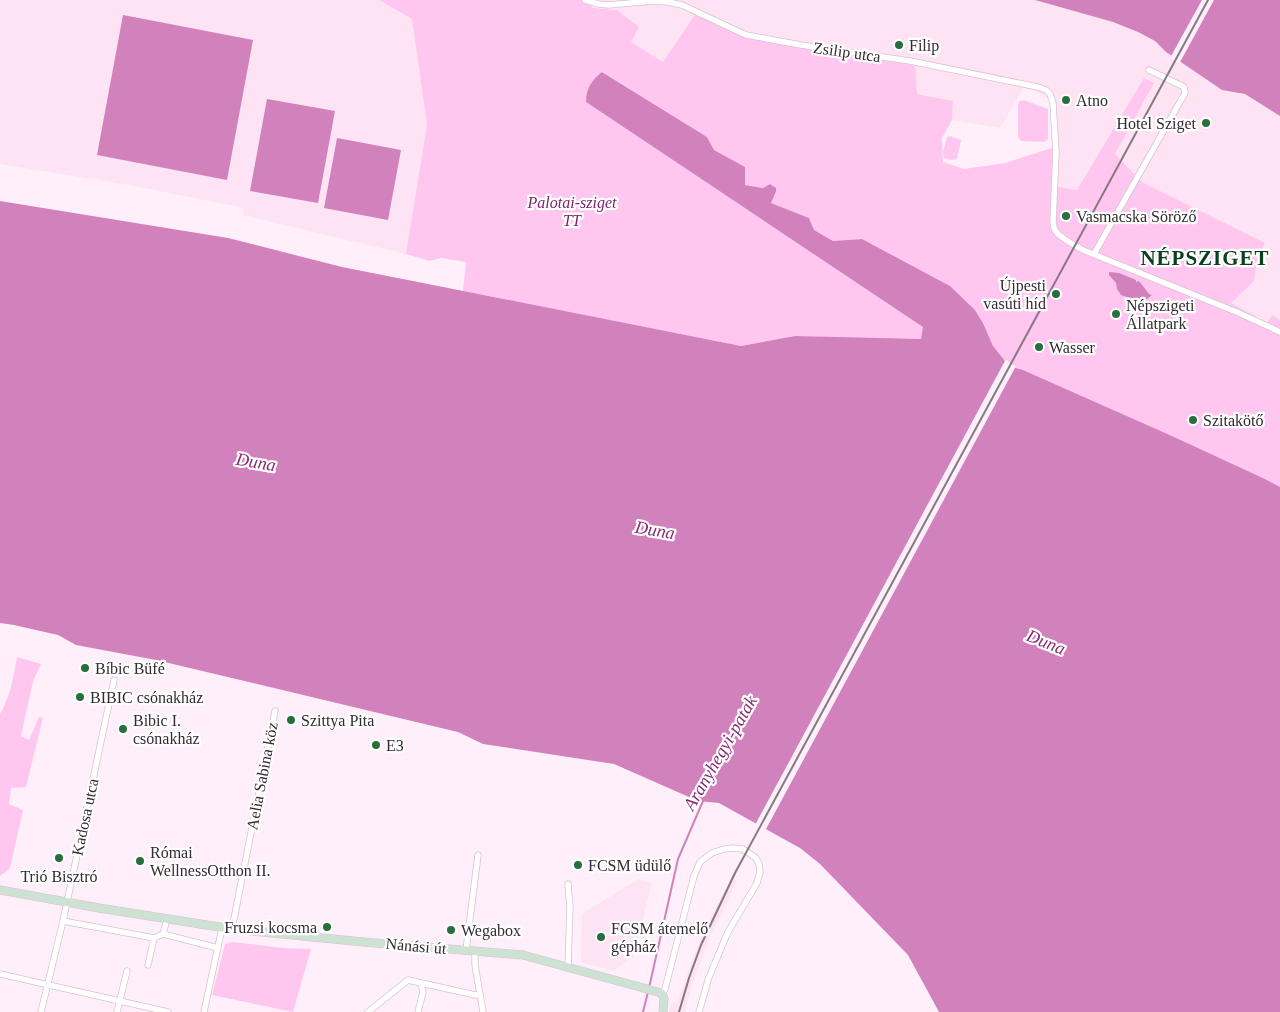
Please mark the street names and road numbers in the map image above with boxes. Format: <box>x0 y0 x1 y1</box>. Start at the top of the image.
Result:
street label: Zsilip utca <box>812 39 882 66</box>
street label: Aelia Sabina köz <box>243 721 281 831</box>
street label: Kadosa utca <box>69 777 101 857</box>
street label: Nánási út <box>385 935 448 957</box>

